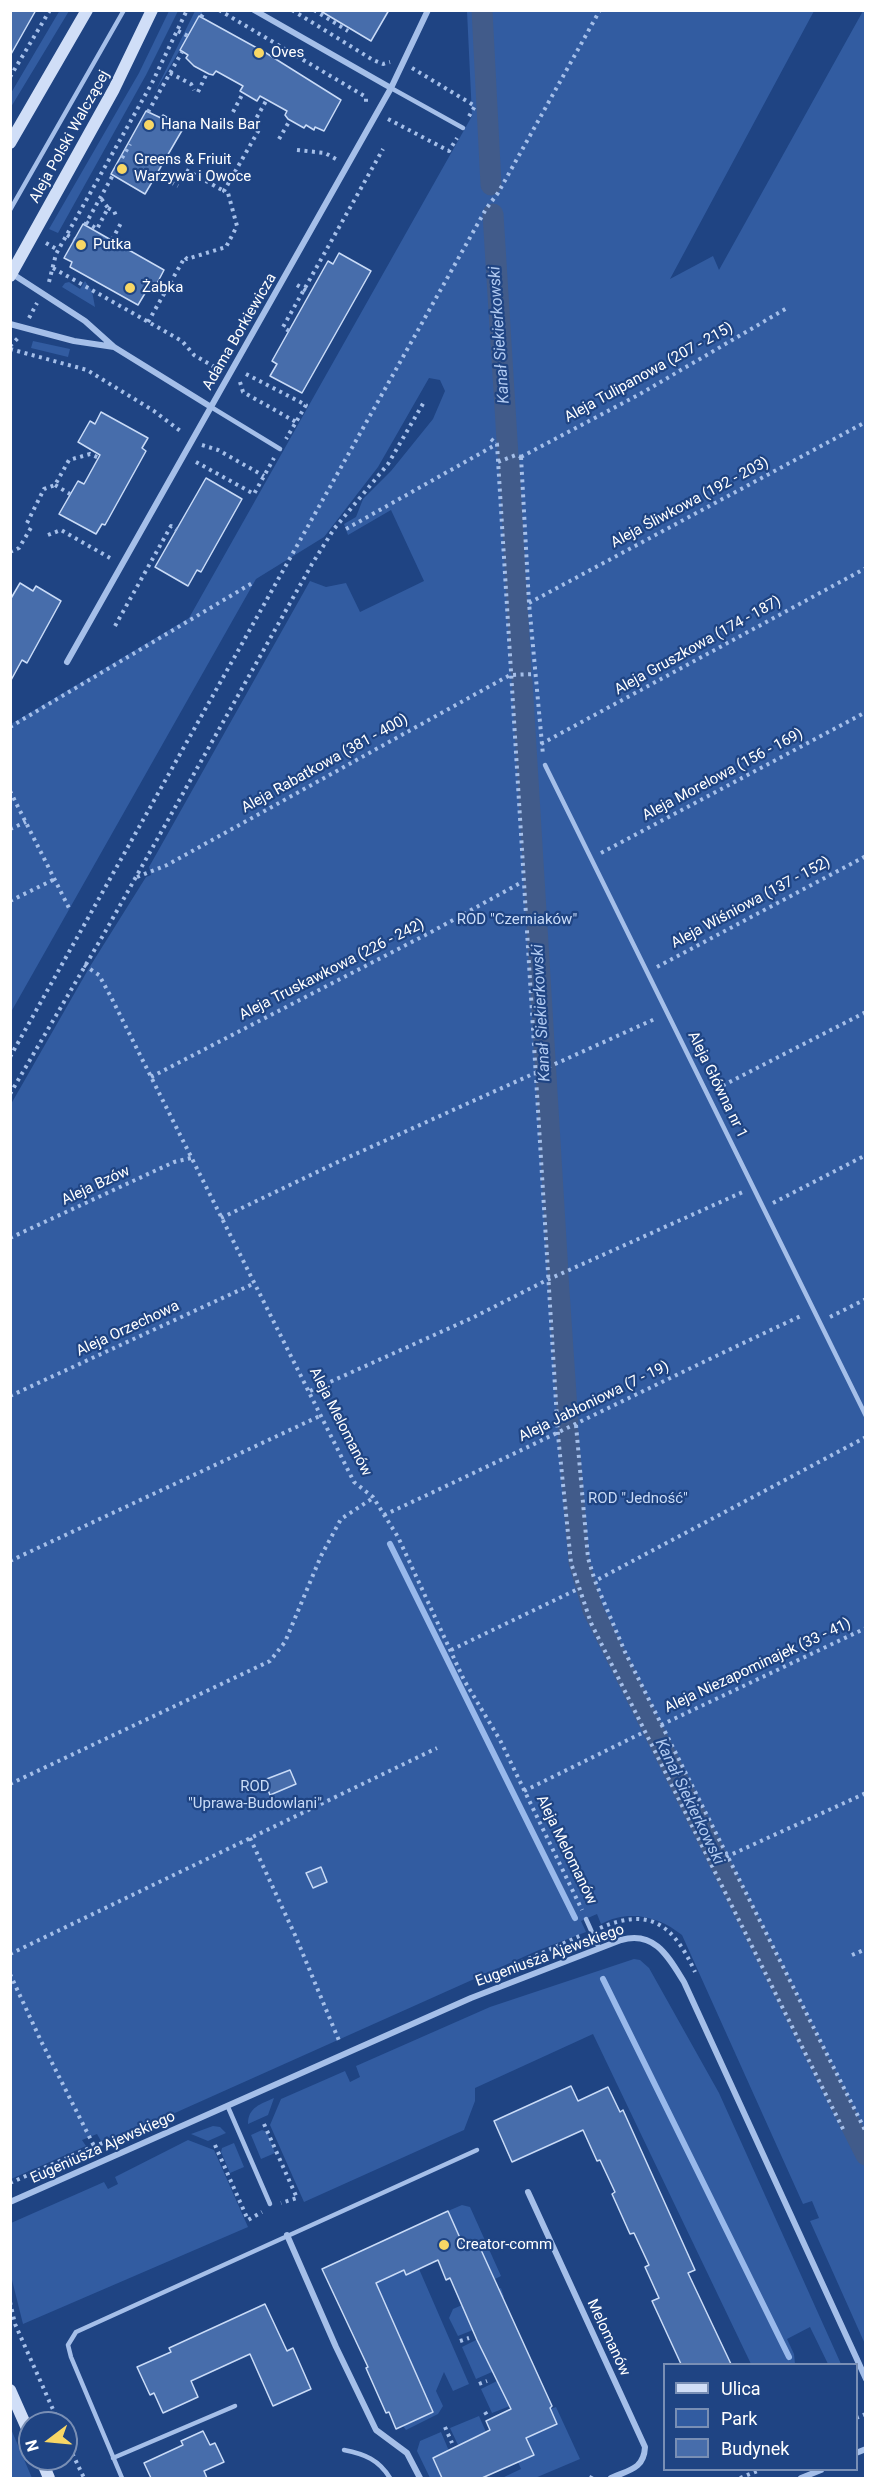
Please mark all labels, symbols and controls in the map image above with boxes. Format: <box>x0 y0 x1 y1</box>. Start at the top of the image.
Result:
place label: Oves <box>271 44 304 62</box>
marker: Oves <box>252 46 266 60</box>
street label: Aleja Polski Walczącej <box>26 68 114 206</box>
place label: Hana Nails Bar <box>161 116 260 134</box>
marker: Hana Nails Bar <box>142 118 156 132</box>
place label: Greens & Friuit Warzywa i Owoce <box>134 151 251 186</box>
marker: Greens & Friuit Warzywa i Owoce <box>115 162 129 176</box>
place label: Putka <box>93 236 131 254</box>
marker: Putka <box>74 238 88 252</box>
water label: Kanał Siekierkowski <box>486 266 514 404</box>
street label: Adama Borkiewicza <box>199 270 281 394</box>
place label: Żabka <box>142 279 183 297</box>
marker: Żabka <box>123 281 137 295</box>
street label: Aleja Tulipanowa (207 - 215) <box>562 319 736 427</box>
street label: Aleja Śliwkowa (192 - 203) <box>608 454 772 552</box>
street label: Aleja Gruszkowa (174 - 187) <box>612 593 784 699</box>
street label: Aleja Rabatkowa (381 - 400) <box>239 711 411 817</box>
street label: Aleja Morelowa (156 - 169) <box>640 725 806 825</box>
street label: Aleja Wiśniowa (137 - 152) <box>668 853 834 953</box>
park label: ROD "Czerniaków" <box>457 911 577 929</box>
street label: Aleja Truskawkowa (226 - 242) <box>236 915 428 1025</box>
water label: Kanał Siekierkowski <box>529 944 555 1082</box>
street label: Aleja Główna nr 1 <box>683 1029 751 1141</box>
street label: Aleja Bzów <box>59 1162 133 1210</box>
street label: Aleja Orzechowa <box>74 1297 182 1361</box>
street label: Aleja Jabłoniowa (7 - 19) <box>516 1358 672 1446</box>
street label: Aleja Melomanów <box>305 1365 375 1479</box>
park label: ROD "Jedność" <box>588 1490 688 1508</box>
street label: Aleja Niezapominajek (33 - 41) <box>662 1615 854 1717</box>
water label: Kanał Siekierkowski <box>650 1736 728 1868</box>
park label: ROD "Uprawa-Budowlani" <box>188 1778 322 1813</box>
street label: Aleja Melomanów <box>532 1792 600 1908</box>
street label: Eugeniusza Ajewskiego <box>473 1921 627 1991</box>
street label: Eugeniusza Ajewskiego <box>28 2108 178 2188</box>
place label: Creator-comm <box>456 2236 552 2254</box>
marker: Creator-comm <box>437 2238 451 2252</box>
street label: Melomanów <box>582 2297 634 2379</box>
legend <box>663 2363 858 2471</box>
text: Ulica <box>721 2378 761 2399</box>
text: Park <box>721 2408 757 2429</box>
north arrow <box>18 2411 78 2471</box>
text: N <box>21 2438 43 2454</box>
text: Budynek <box>721 2438 789 2459</box>

